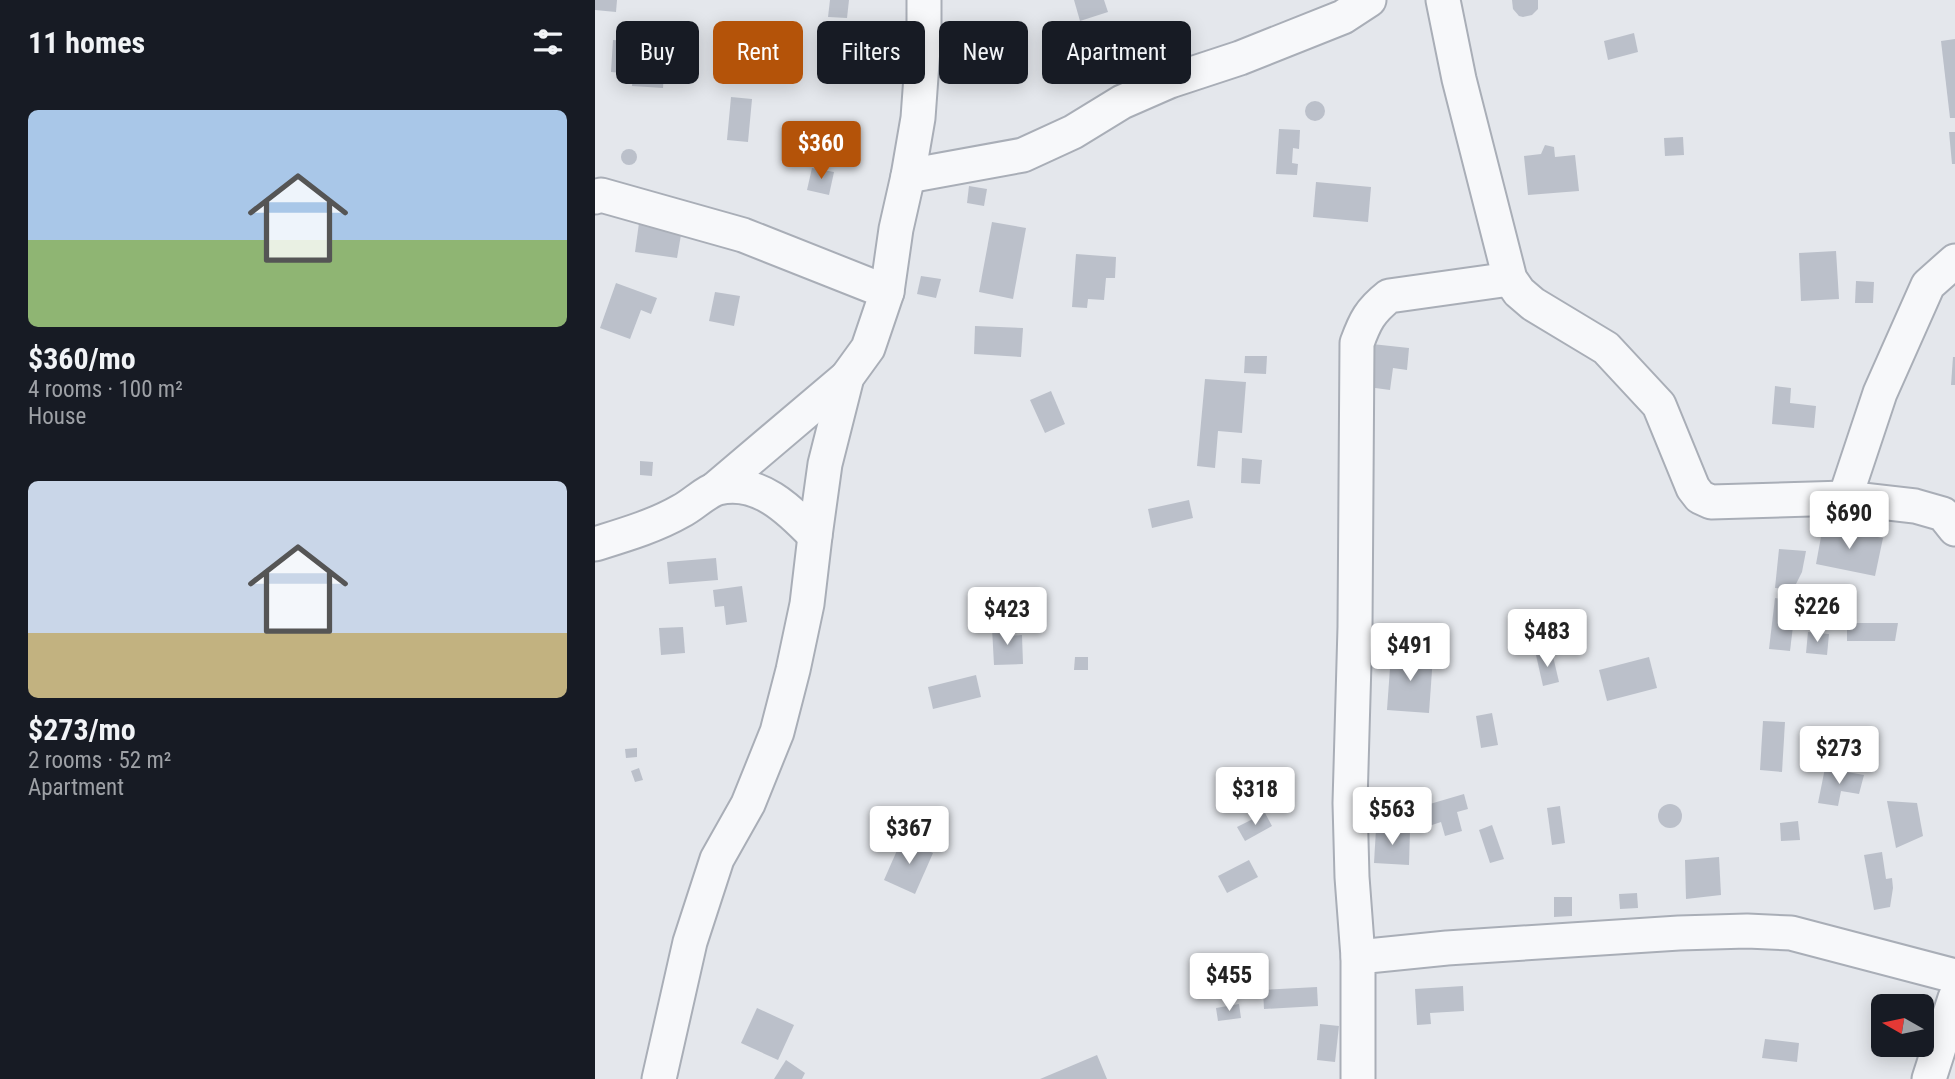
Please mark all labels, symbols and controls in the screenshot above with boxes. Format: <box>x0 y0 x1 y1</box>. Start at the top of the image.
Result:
chip: Buy <box>616 21 699 84</box>
chip: Rent <box>713 21 803 84</box>
chip: Filters <box>817 21 925 84</box>
chip: New <box>939 21 1028 84</box>
chip: Apartment <box>1042 21 1191 84</box>
icon: filters <box>529 23 567 61</box>
text: 11 homes <box>28 25 145 60</box>
pin: $360 <box>780 122 862 181</box>
text: $360 <box>798 130 844 157</box>
icon: home <box>235 155 361 281</box>
text: $360/mo <box>28 341 136 376</box>
text: 4 rooms · 100 m² <box>28 376 183 403</box>
text: House <box>28 403 86 430</box>
pin: $690 <box>1808 491 1890 551</box>
text: $690 <box>1826 500 1872 527</box>
icon: home <box>235 526 361 652</box>
pin: $226 <box>1776 584 1858 644</box>
pin: $423 <box>966 588 1048 647</box>
text: $226 <box>1794 593 1840 620</box>
text: $423 <box>984 596 1030 623</box>
pin: $483 <box>1506 610 1588 669</box>
text: $483 <box>1524 618 1570 645</box>
pin: $491 <box>1369 624 1451 683</box>
text: $491 <box>1387 632 1433 659</box>
text: $273/mo <box>28 712 136 747</box>
pin: $273 <box>1798 726 1880 786</box>
text: $273 <box>1816 735 1862 762</box>
text: 2 rooms · 52 m² <box>28 747 171 774</box>
pin: $318 <box>1214 768 1296 827</box>
text: Apartment <box>28 774 124 801</box>
text: $318 <box>1232 776 1278 803</box>
pin: $563 <box>1351 788 1433 847</box>
text: $563 <box>1369 796 1415 823</box>
pin: $367 <box>868 806 950 866</box>
text: $367 <box>886 815 932 842</box>
pin: $455 <box>1188 954 1270 1013</box>
text: $455 <box>1206 962 1252 989</box>
north arrow <box>1871 994 1934 1057</box>
map controls <box>1871 994 1934 1057</box>

